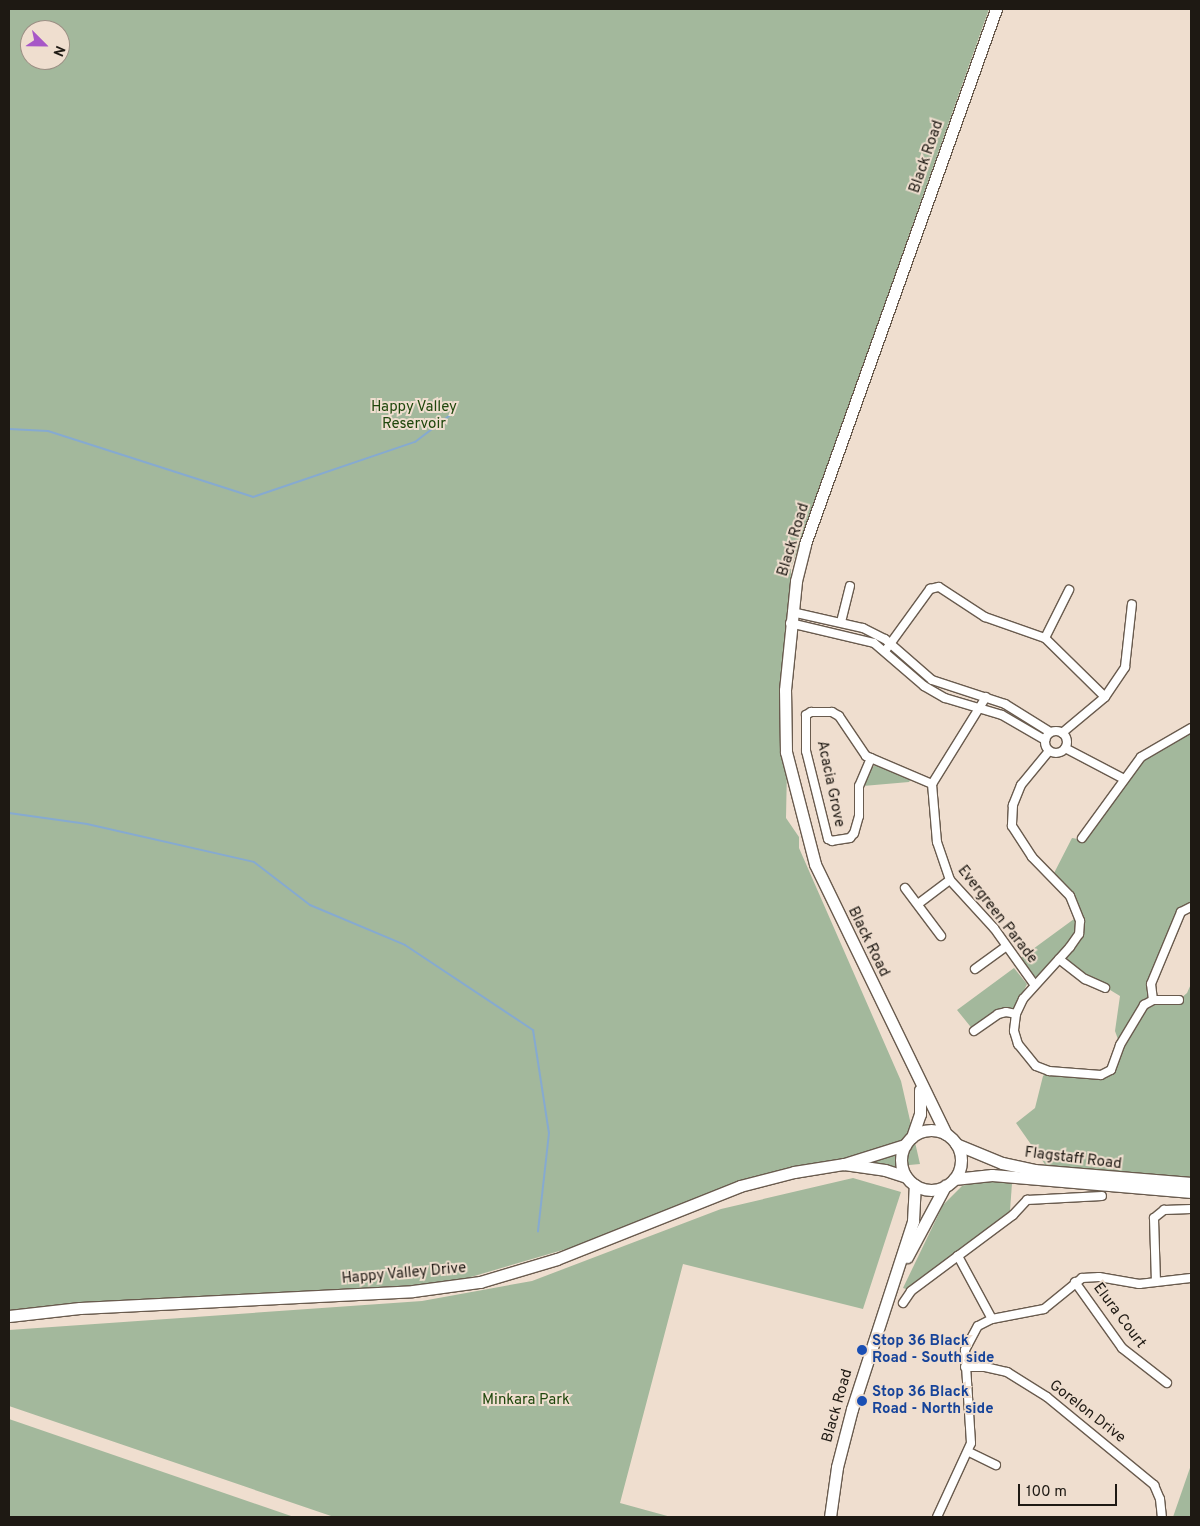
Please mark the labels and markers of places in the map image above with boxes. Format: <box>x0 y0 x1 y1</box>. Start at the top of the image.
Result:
place label: Stop 36 Black Road - South side <box>872 1332 994 1367</box>
marker: Stop 36 Black Road - South side <box>856 1344 868 1356</box>
place label: Stop 36 Black Road - North side <box>872 1383 994 1418</box>
marker: Stop 36 Black Road - North side <box>856 1395 868 1407</box>

